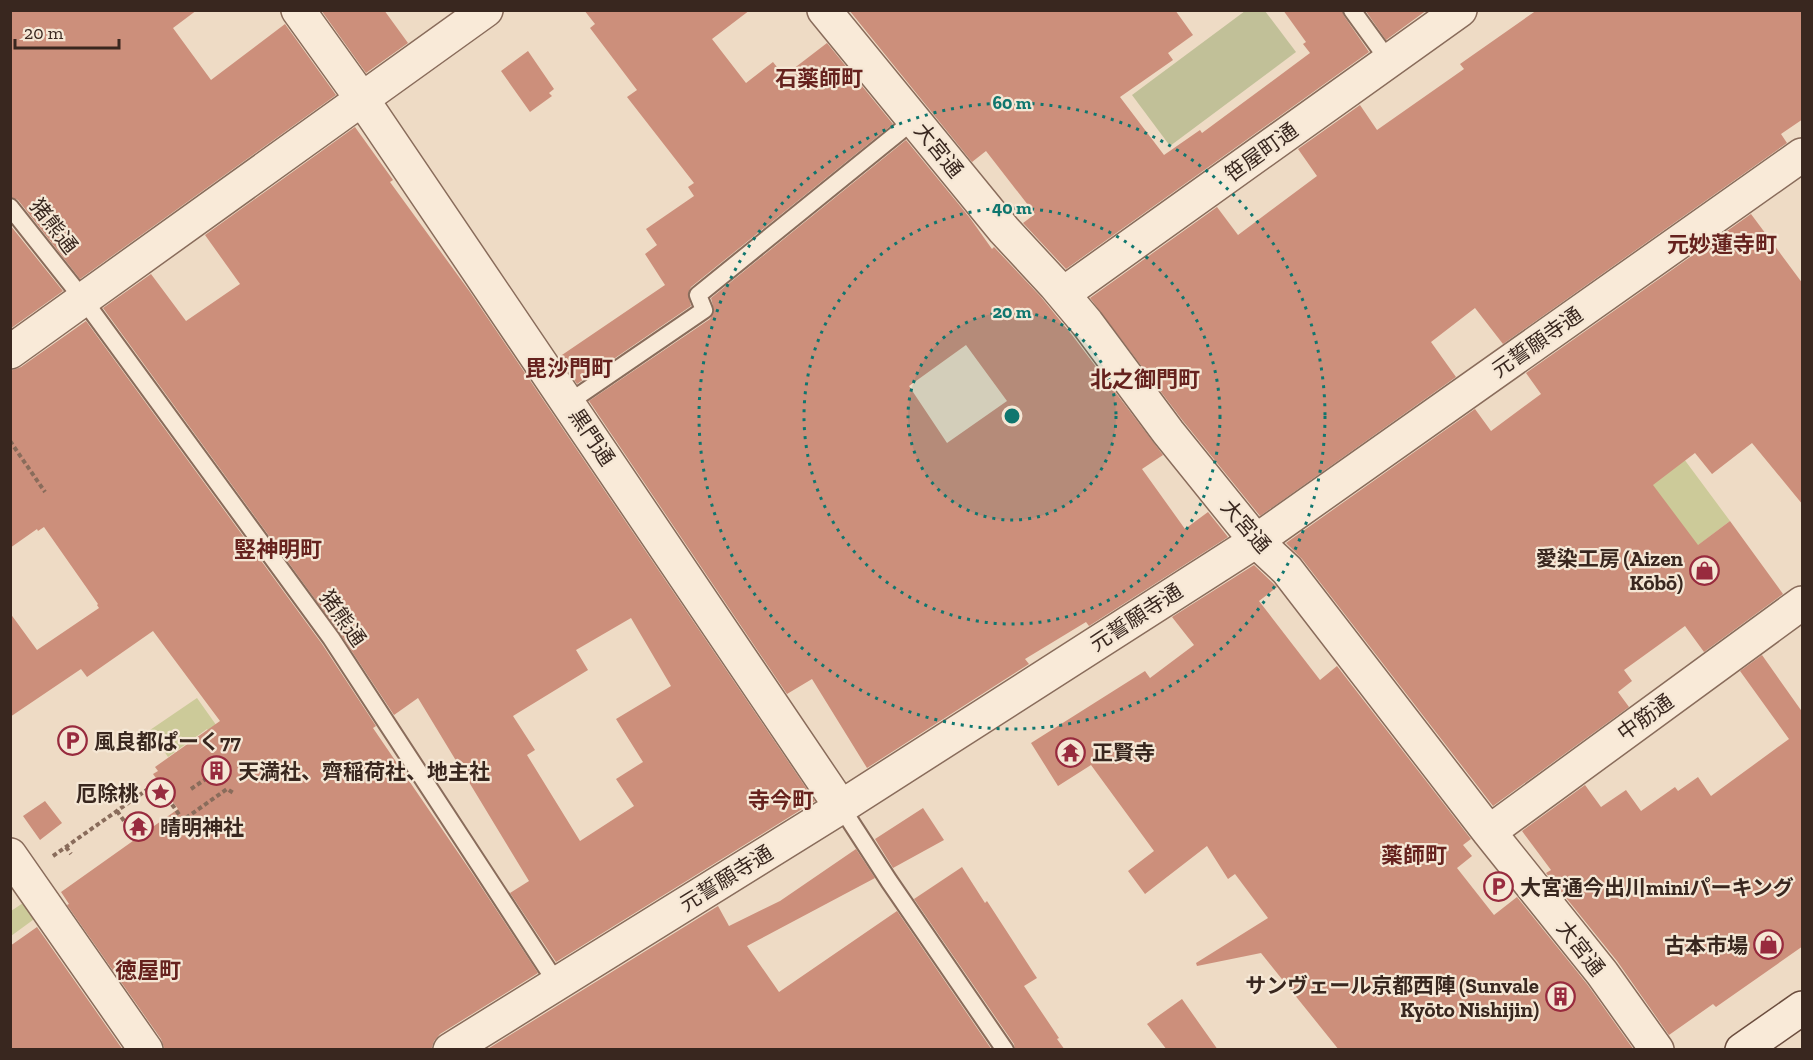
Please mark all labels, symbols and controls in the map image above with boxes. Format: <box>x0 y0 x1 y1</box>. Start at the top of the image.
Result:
scale bar <box>15 12 118 50</box>
text: 20 m <box>24 22 64 44</box>
district label: 石薬師町 <box>775 65 863 92</box>
text: 60 m <box>992 92 1032 114</box>
street label: 笹屋町通 <box>1220 117 1302 187</box>
street label: 大宮通 <box>909 118 969 182</box>
street label: 猪熊通 <box>25 193 83 259</box>
text: 40 m <box>992 197 1032 219</box>
district label: 元妙蓮寺町 <box>1667 231 1777 258</box>
text: 20 m <box>992 301 1032 323</box>
street label: 元誓願寺通 <box>1487 302 1587 382</box>
district label: 毘沙門町 <box>525 355 613 382</box>
district label: 北之御門町 <box>1090 366 1200 393</box>
street label: 黒門通 <box>564 404 620 470</box>
centre of rings <box>1002 406 1022 426</box>
street label: 大宮通 <box>1216 494 1276 558</box>
district label: 竪神明町 <box>234 536 322 563</box>
place label: 愛染工房 (Aizen Kōbō) <box>1536 546 1684 595</box>
shop icon: 愛染工房 (Aizen Kōbō) <box>1688 554 1720 586</box>
street label: 元誓願寺通 <box>1085 578 1187 656</box>
street label: 猪熊通 <box>315 585 371 651</box>
street label: 中筋通 <box>1612 688 1678 746</box>
parking icon: 風良都ぱーく77 <box>57 725 89 757</box>
place label: 風良都ぱーく77 <box>94 729 241 754</box>
temple icon: 正賢寺 <box>1055 736 1087 768</box>
place label: 正賢寺 <box>1092 740 1155 765</box>
building icon: 天満社、齊稲荷社、地主社 <box>201 755 233 787</box>
place label: 天満社、齊稲荷社、地主社 <box>238 759 490 784</box>
place icon: 厄除桃 <box>144 777 176 809</box>
place label: 厄除桃 <box>76 781 139 806</box>
district label: 寺今町 <box>748 787 814 814</box>
temple icon: 晴明神社 <box>123 811 155 843</box>
place label: 晴明神社 <box>160 815 244 840</box>
street label: 元誓願寺通 <box>675 840 777 916</box>
district label: 薬師町 <box>1381 842 1447 869</box>
parking icon: 大宮通今出川miniパーキング <box>1483 871 1515 903</box>
place label: 大宮通今出川miniパーキング <box>1520 875 1794 900</box>
street label: 大宮通 <box>1552 915 1610 981</box>
shop icon: 古本市場 <box>1753 929 1785 961</box>
place label: 古本市場 <box>1664 933 1748 958</box>
district label: 徳屋町 <box>115 957 181 984</box>
place label: サンヴェール京都西陣 (Sunvale Kyōto Nishijin) <box>1245 973 1539 1022</box>
building icon: サンヴェール京都西陣 (Sunvale Kyōto Nishijin) <box>1544 981 1576 1013</box>

